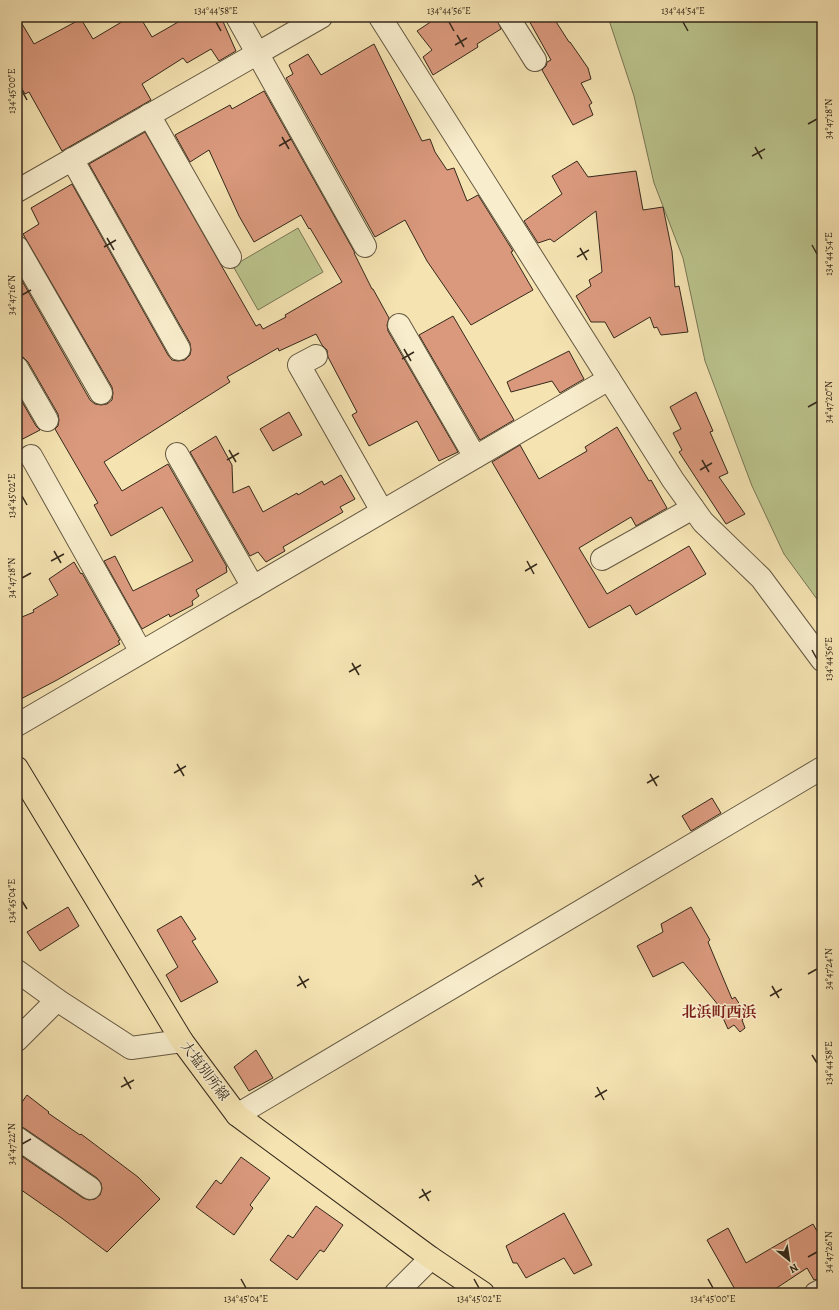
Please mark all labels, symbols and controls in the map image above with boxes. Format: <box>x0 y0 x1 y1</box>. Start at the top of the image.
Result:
text: 134°44'58"E <box>194 4 238 17</box>
text: 134°44'56"E <box>427 4 471 17</box>
text: 134°44'54"E <box>661 4 705 17</box>
text: 134°45'00"E <box>5 68 18 114</box>
text: 34°47'18"N <box>822 99 835 139</box>
text: 134°44'54"E <box>822 232 835 276</box>
text: 34°47'16"N <box>5 275 18 315</box>
text: 34°47'20"N <box>822 381 835 423</box>
text: 134°45'02"E <box>5 474 18 518</box>
text: 34°47'18"N <box>5 558 18 598</box>
text: 134°44'56"E <box>822 637 835 681</box>
text: 134°45'04"E <box>5 879 18 923</box>
text: 34°47'24"N <box>822 948 835 990</box>
district label: 北浜町西浜 <box>681 1002 757 1022</box>
street label: 大塩別所線 <box>176 1037 234 1105</box>
text: 134°44'58"E <box>822 1041 835 1085</box>
text: 34°47'22"N <box>5 1123 18 1165</box>
text: 34°47'26"N <box>822 1231 835 1273</box>
north arrow <box>769 1240 809 1280</box>
text: N <box>787 1260 801 1277</box>
text: 134°45'04"E <box>224 1292 268 1305</box>
text: 134°45'02"E <box>457 1292 501 1305</box>
text: 134°45'00"E <box>690 1292 736 1305</box>

